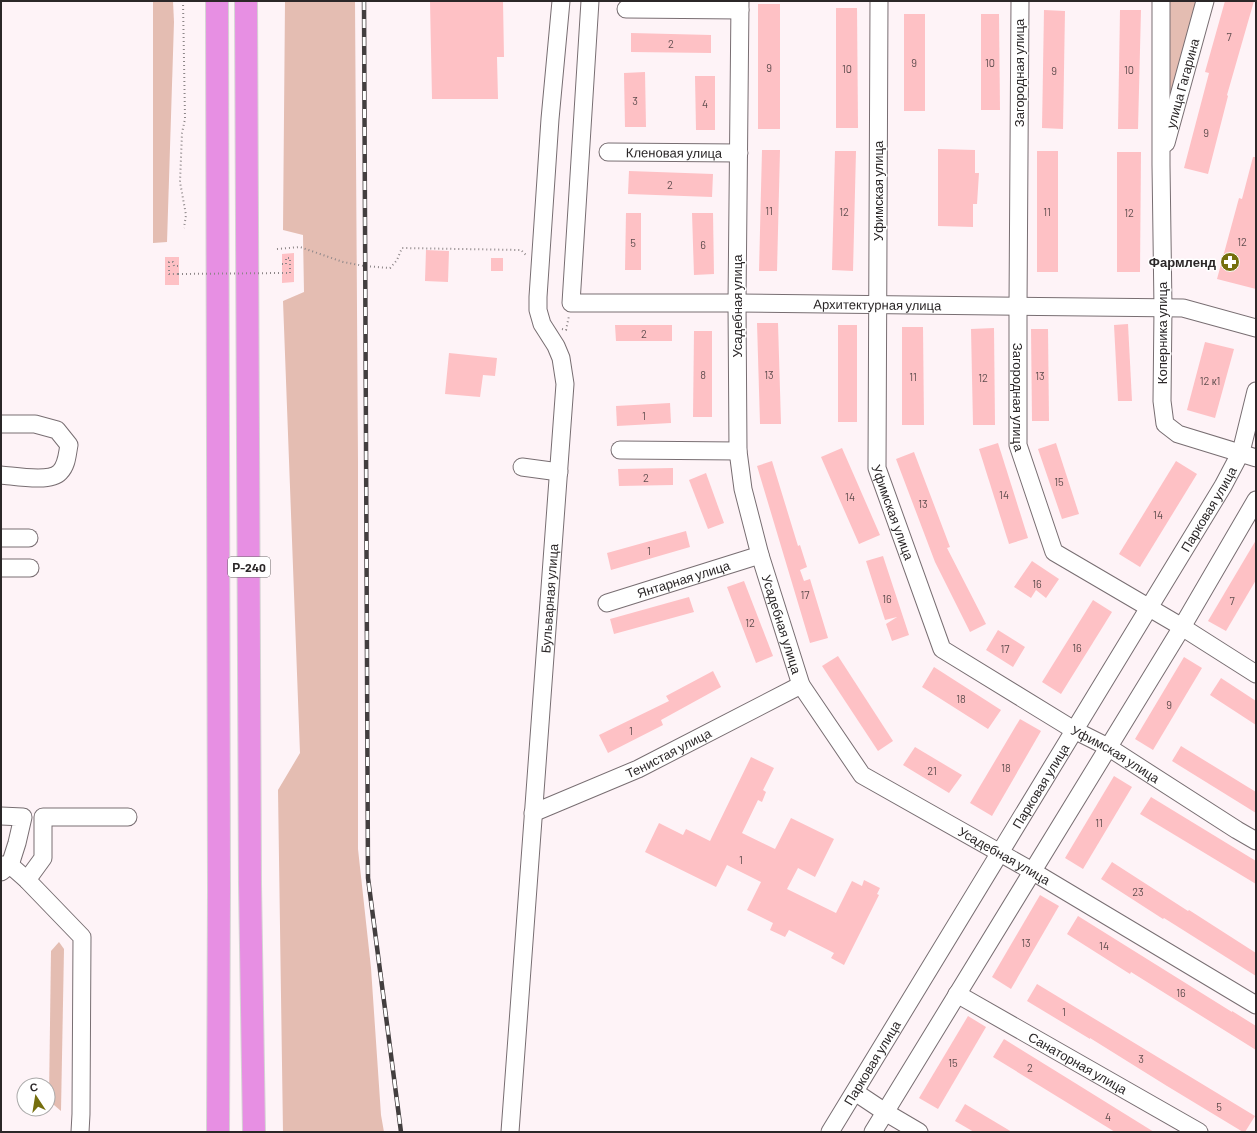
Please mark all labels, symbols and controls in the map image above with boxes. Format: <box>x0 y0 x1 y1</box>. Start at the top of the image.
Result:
street label: Загородная улица <box>1011 18 1027 127</box>
house number: 7 <box>1226 30 1232 43</box>
street label: улица Гагарина <box>1162 36 1203 130</box>
house number: 2 <box>668 37 674 50</box>
house number: 9 <box>911 56 917 69</box>
house number: 10 <box>985 56 995 69</box>
house number: 9 <box>766 61 772 74</box>
house number: 10 <box>842 62 852 75</box>
house number: 10 <box>1124 63 1134 76</box>
house number: 9 <box>1051 64 1057 77</box>
house number: 3 <box>632 94 638 107</box>
house number: 4 <box>702 97 708 110</box>
house number: 9 <box>1203 126 1209 139</box>
street label: Уфимская улица <box>870 140 886 241</box>
street label: Кленовая улица <box>626 144 723 161</box>
house number: 2 <box>667 178 673 191</box>
house number: 11 <box>765 204 773 217</box>
house number: 12 <box>839 205 849 218</box>
house number: 11 <box>1043 205 1051 218</box>
house number: 12 <box>1124 206 1134 219</box>
house number: 12 <box>1237 235 1247 248</box>
house number: 5 <box>630 236 636 249</box>
house number: 6 <box>700 238 706 251</box>
pharmacy icon: Фармленд <box>1219 251 1241 273</box>
street label: Усадебная улица <box>729 254 745 358</box>
place label: Фармленд <box>1149 254 1217 270</box>
street label: Коперника улица <box>1154 281 1170 384</box>
street label: Архитектурная улица <box>813 296 942 313</box>
house number: 2 <box>641 327 647 340</box>
street label: Загородная улица <box>1010 343 1028 454</box>
house number: 8 <box>700 368 706 381</box>
house number: 13 <box>764 368 774 381</box>
house number: 13 <box>1035 369 1045 382</box>
house number: 11 <box>909 370 917 383</box>
house number: 12 <box>978 371 988 384</box>
house number: 12 к1 <box>1200 374 1220 387</box>
house number: 1 <box>642 409 646 422</box>
street label: Уфимская улица <box>868 462 918 563</box>
street label: Парковая улица <box>1177 463 1240 554</box>
house number: 2 <box>643 471 649 484</box>
house number: 15 <box>1054 475 1064 488</box>
house number: 14 <box>999 488 1009 501</box>
house number: 14 <box>845 490 855 503</box>
house number: 13 <box>918 497 928 510</box>
house number: 14 <box>1153 508 1163 521</box>
street label: Бульварная улица <box>537 542 561 654</box>
house number: 1 <box>647 544 651 557</box>
road number: Р-240 <box>228 557 270 577</box>
street label: Янтарная улица <box>635 557 733 601</box>
street label: Усадебная улица <box>759 573 805 676</box>
house number: 16 <box>1032 577 1042 590</box>
house number: 17 <box>800 588 810 601</box>
house number: 16 <box>882 592 892 605</box>
house number: 7 <box>1229 594 1235 607</box>
house number: 12 <box>745 616 755 629</box>
house number: 16 <box>1072 641 1082 654</box>
house number: 17 <box>1000 642 1010 655</box>
house number: 18 <box>956 692 966 705</box>
house number: 9 <box>1166 698 1172 711</box>
street label: Уфимская улица <box>1068 722 1163 787</box>
street label: Тенистая улица <box>623 724 714 781</box>
house number: 1 <box>629 724 633 737</box>
street label: Парковая улица <box>1009 740 1073 831</box>
house number: 18 <box>1001 761 1011 774</box>
house number: 21 <box>927 764 937 777</box>
house number: 11 <box>1095 816 1103 829</box>
street label: Усадебная улица <box>956 823 1054 888</box>
house number: 1 <box>739 853 743 866</box>
house number: 23 <box>1132 885 1144 898</box>
house number: 13 <box>1021 936 1031 949</box>
house number: 14 <box>1099 939 1109 952</box>
house number: 16 <box>1176 986 1186 999</box>
house number: 1 <box>1062 1005 1066 1018</box>
street label: Парковая улица <box>840 1017 904 1108</box>
street label: Санаторная улица <box>1026 1028 1131 1098</box>
house number: 3 <box>1138 1052 1144 1065</box>
house number: 15 <box>948 1056 958 1069</box>
house number: 2 <box>1027 1061 1033 1074</box>
north arrow <box>16 1077 56 1117</box>
text: С <box>29 1080 39 1094</box>
house number: 5 <box>1216 1100 1222 1113</box>
house number: 4 <box>1105 1110 1111 1123</box>

